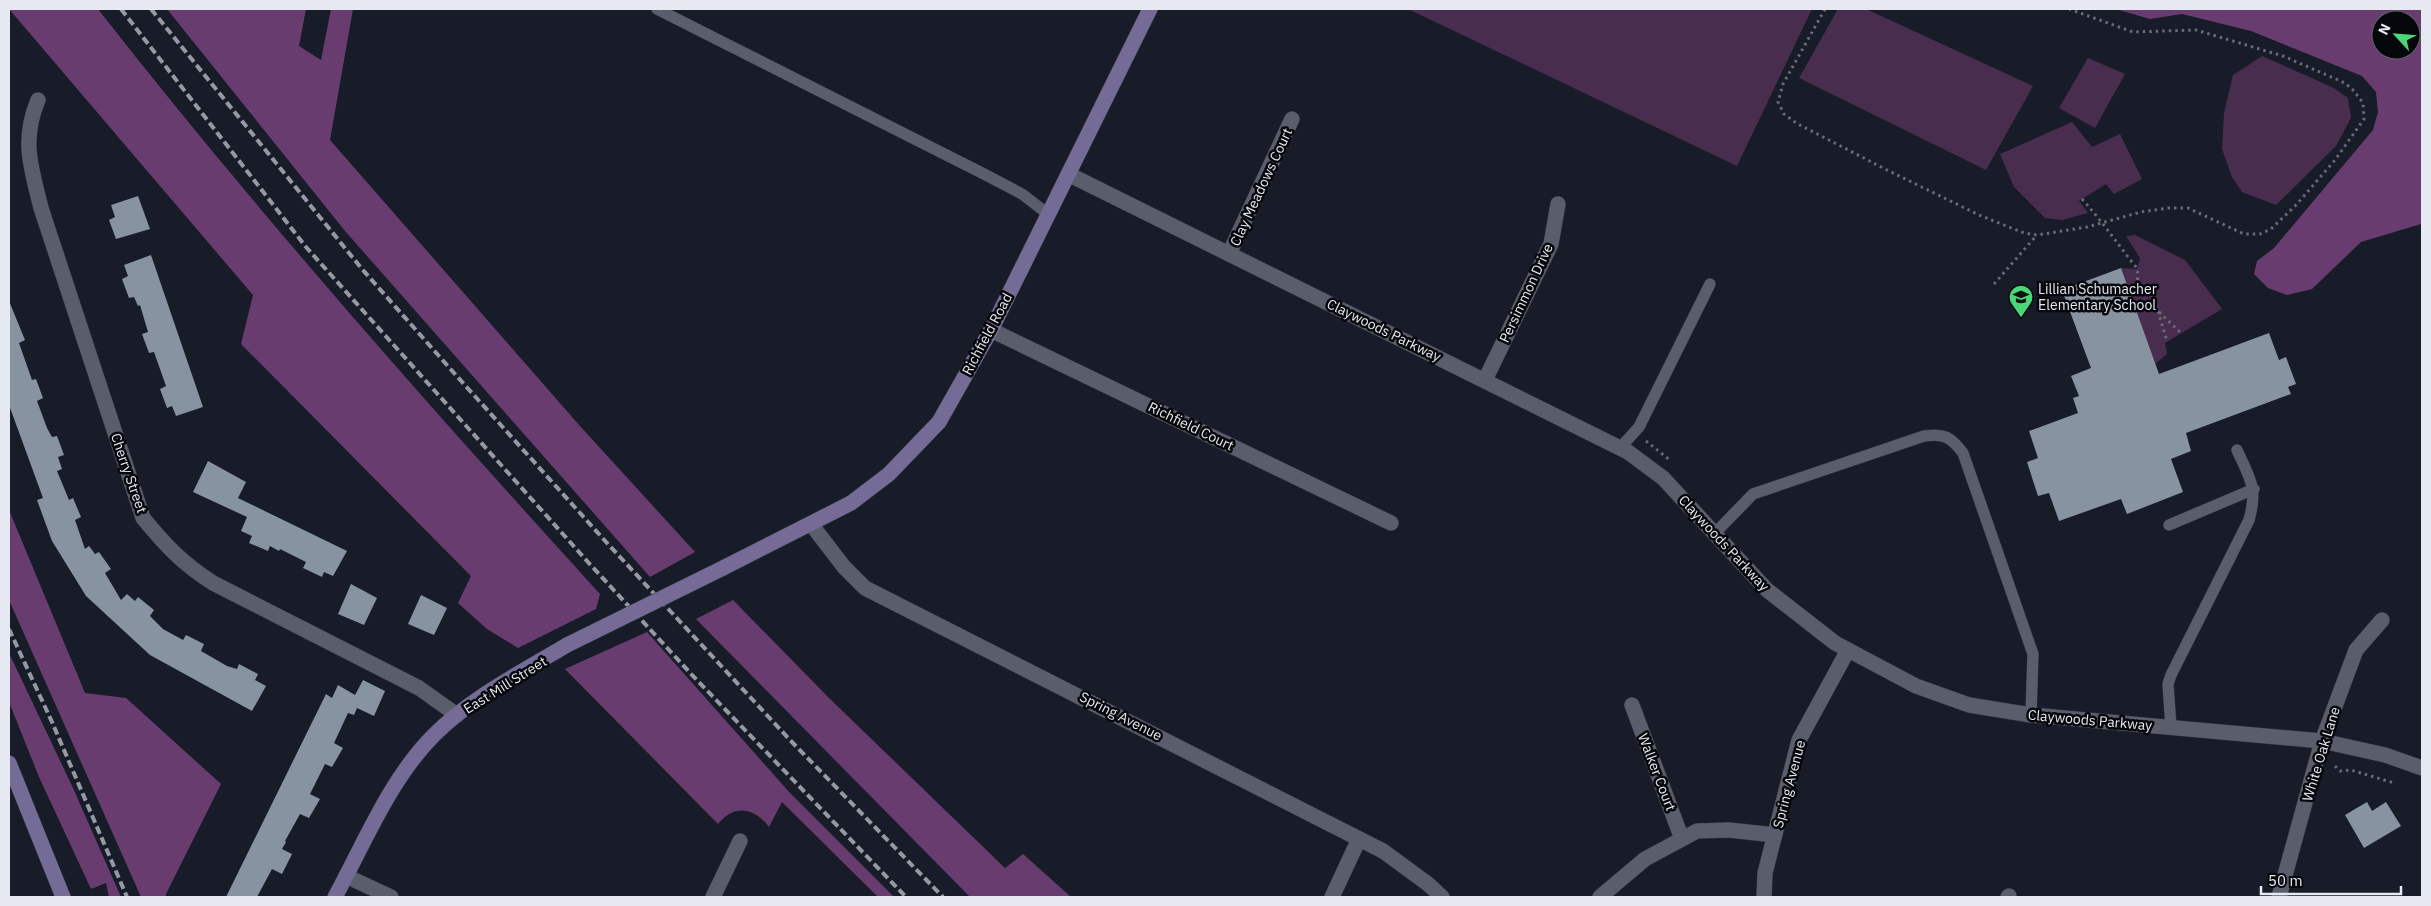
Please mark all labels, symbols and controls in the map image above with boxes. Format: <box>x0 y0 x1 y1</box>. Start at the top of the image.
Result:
north arrow <box>2371 10 2421 60</box>
text: N <box>2374 21 2395 38</box>
street label: Clay Meadows Court <box>1226 125 1296 249</box>
street label: Persimmon Drive <box>1495 240 1557 345</box>
place label: Lillian Schumacher Elementary School <box>2038 280 2157 314</box>
school or university icon: Lillian Schumacher Elementary School <box>2008 284 2034 318</box>
street label: Richfield Road <box>958 290 1016 378</box>
street label: Claywoods Parkway <box>1324 295 1444 365</box>
street label: Richfield Court <box>1145 398 1237 454</box>
street label: Cherry Street <box>107 431 151 515</box>
street label: Claywoods Parkway <box>1675 491 1773 595</box>
street label: East Mill Street <box>460 652 550 718</box>
street label: Spring Avenue <box>1077 687 1166 745</box>
street label: White Oak Lane <box>2298 704 2344 803</box>
street label: Claywoods Parkway <box>2027 706 2153 734</box>
street label: Walker Court <box>1634 731 1680 813</box>
street label: Spring Avenue <box>1769 738 1809 830</box>
scale bar <box>2261 864 2401 896</box>
text: 50 m <box>2268 871 2303 890</box>

